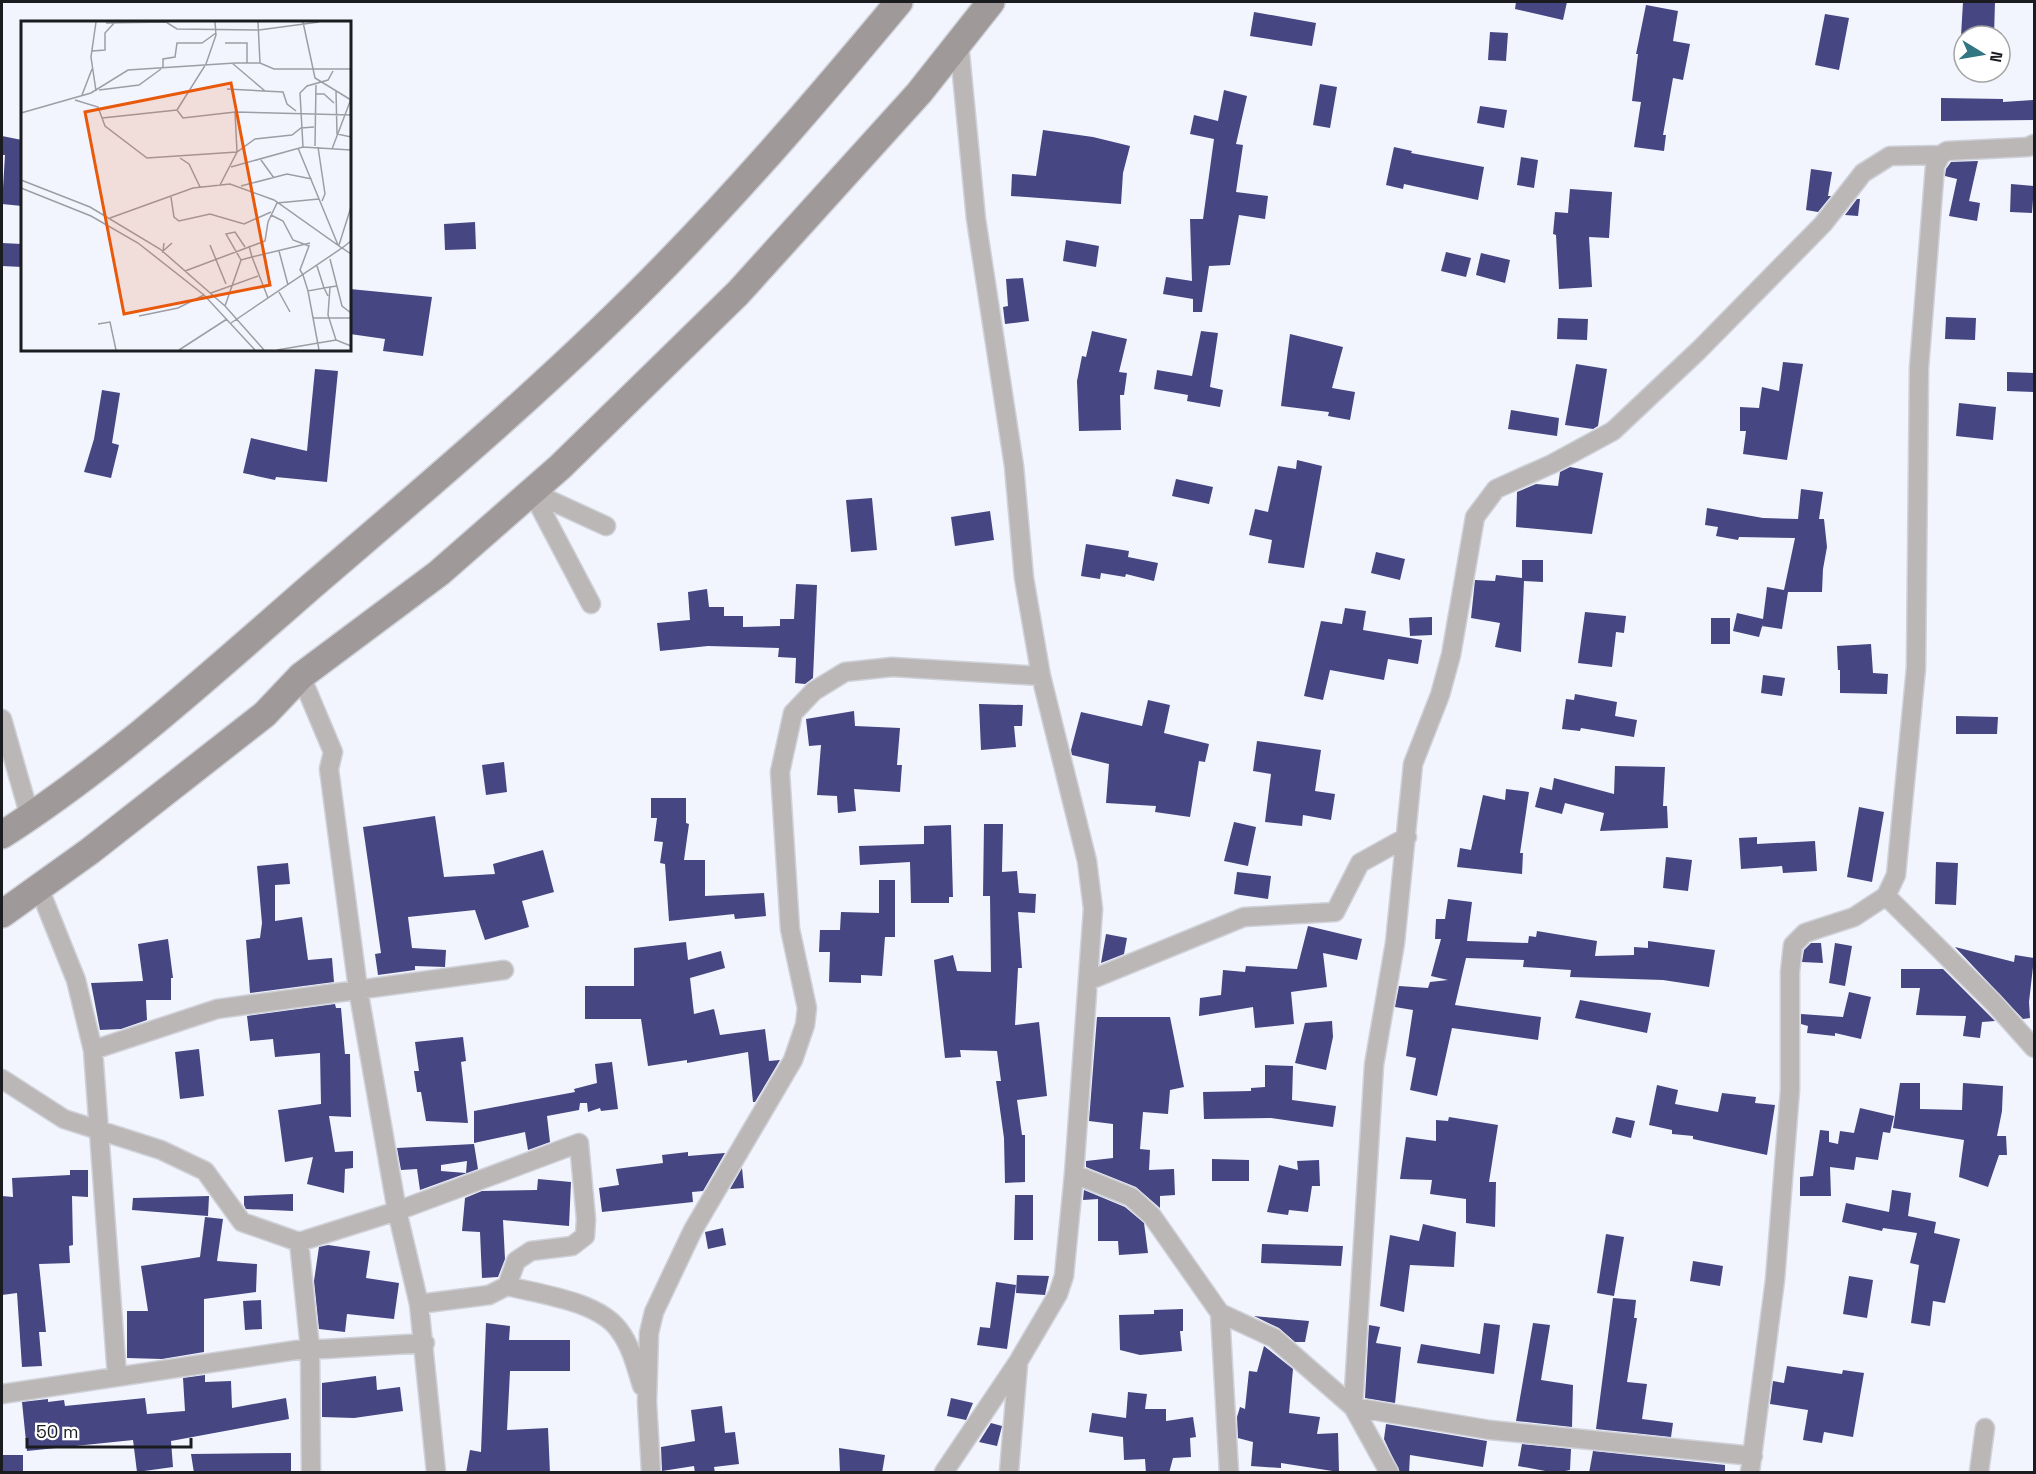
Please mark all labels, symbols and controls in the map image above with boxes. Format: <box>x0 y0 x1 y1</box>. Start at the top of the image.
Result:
inset map <box>21 21 351 351</box>
north arrow <box>1952 24 2012 84</box>
text: N <box>1985 49 2008 64</box>
scale bar <box>27 1411 190 1449</box>
text: 50 m <box>36 1420 78 1443</box>

